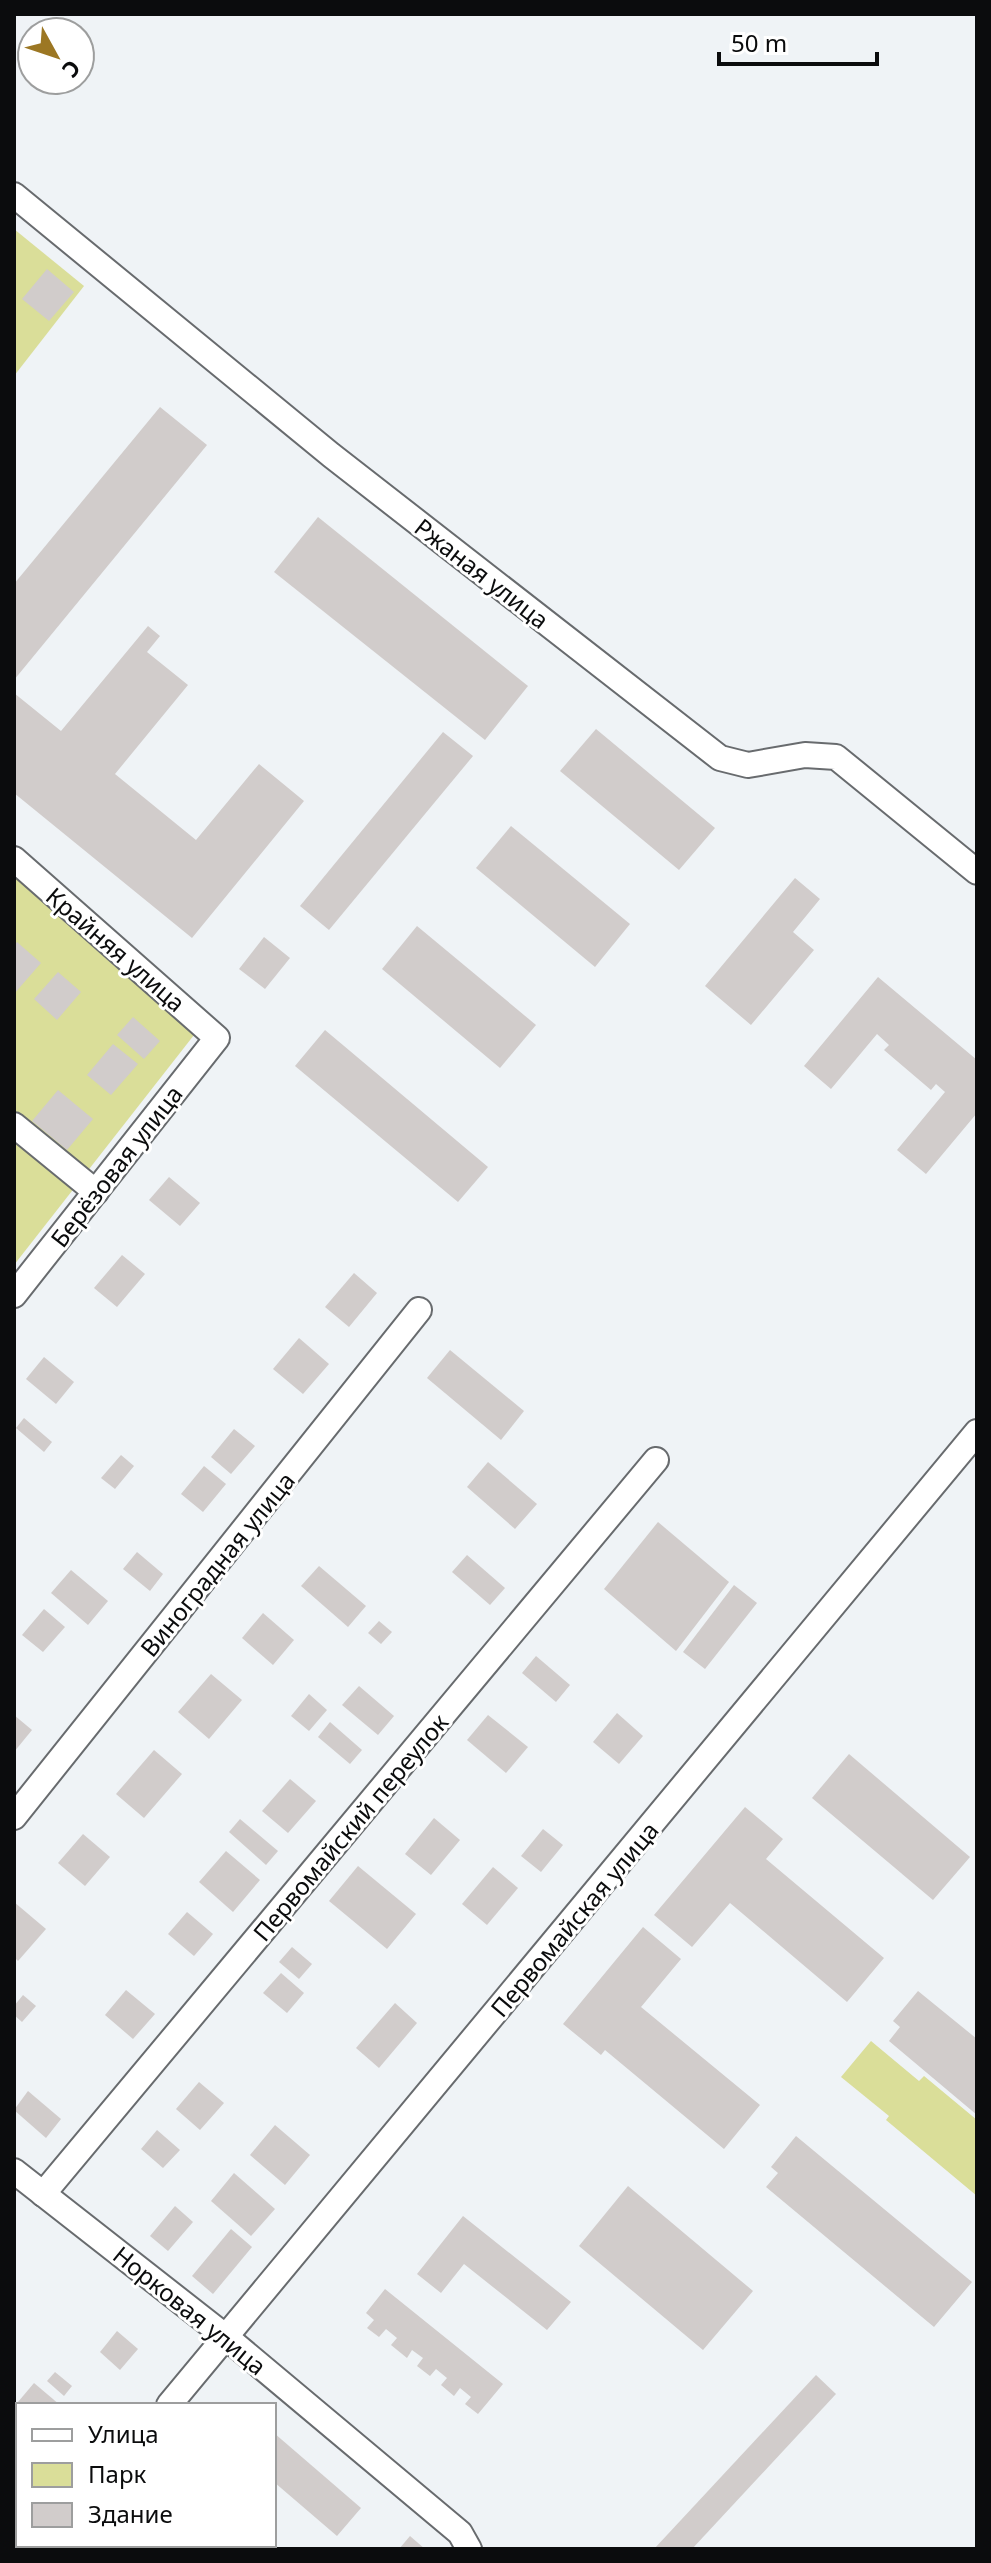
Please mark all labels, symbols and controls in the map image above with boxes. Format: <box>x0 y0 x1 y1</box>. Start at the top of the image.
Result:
north arrow <box>16 16 96 96</box>
scale bar <box>719 16 877 66</box>
text: 50 m <box>731 26 787 59</box>
text: С <box>56 54 88 85</box>
street label: Ржаная улица <box>408 510 556 636</box>
street label: Крайняя улица <box>39 879 193 1019</box>
street label: Берёзовая улица <box>42 1078 190 1254</box>
street label: Виноградная улица <box>132 1465 302 1663</box>
street label: Первомайский переулок <box>245 1706 455 1948</box>
street label: Первомайская улица <box>482 1814 666 2024</box>
street label: Норковая улица <box>106 2238 274 2382</box>
legend <box>16 2403 276 2547</box>
text: Улица <box>88 2417 159 2450</box>
text: Парк <box>88 2457 147 2490</box>
text: Здание <box>88 2497 173 2530</box>

